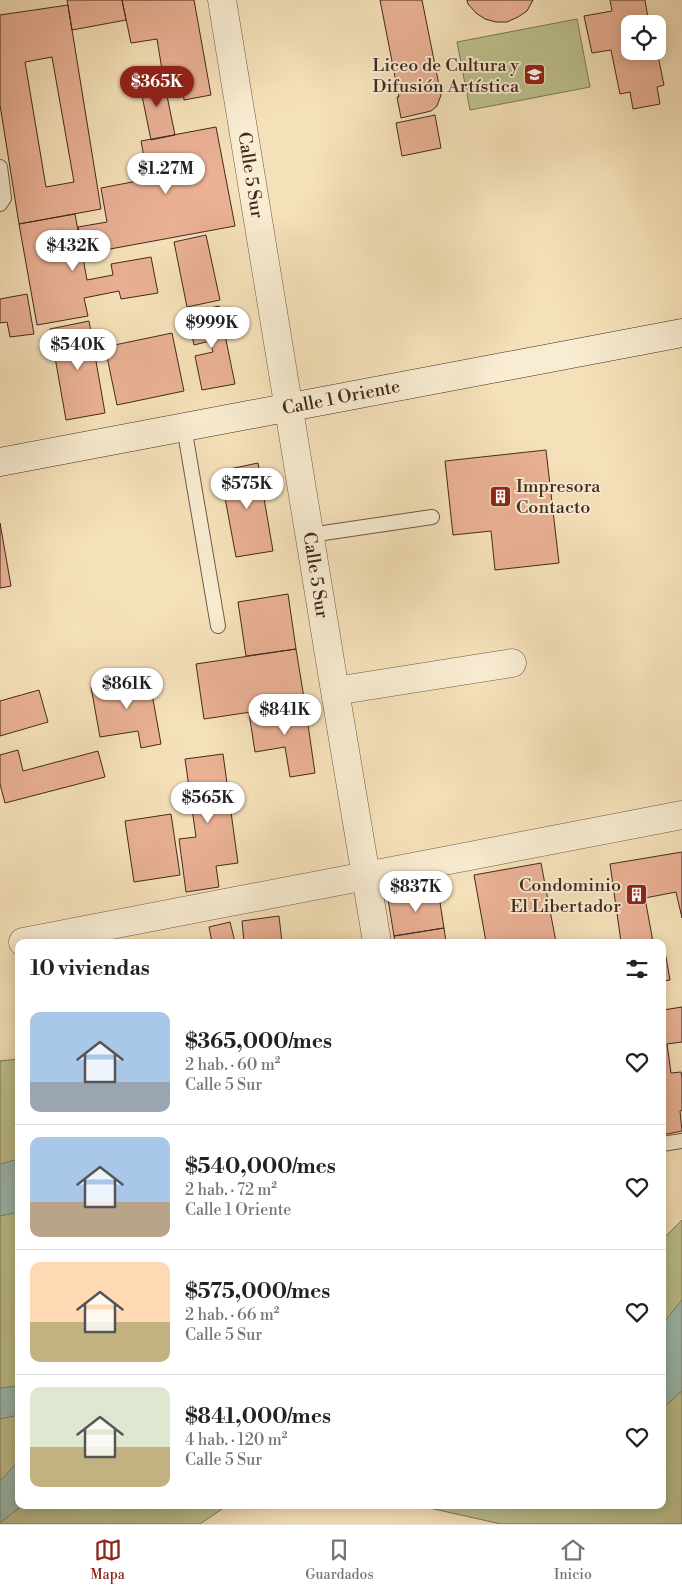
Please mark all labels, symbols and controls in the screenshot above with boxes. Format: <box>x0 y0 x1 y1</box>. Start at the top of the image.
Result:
map controls <box>621 15 666 60</box>
button: locate <box>621 15 666 60</box>
place label: Liceo de Cultura y Difusión Artística <box>372 54 520 98</box>
school or university icon: Liceo de Cultura y Difusión Artística <box>523 63 547 87</box>
pin: $365K <box>122 66 192 108</box>
text: $365K <box>131 72 183 92</box>
street label: Calle 5 Sur <box>232 130 269 220</box>
pin: $1.27M <box>125 152 207 195</box>
text: $1.27M <box>138 159 194 179</box>
pin: $432K <box>38 230 108 272</box>
text: $432K <box>47 236 99 256</box>
pin: $999K <box>177 306 247 349</box>
text: $999K <box>186 313 238 333</box>
pin: $540K <box>43 328 113 371</box>
text: $540K <box>50 335 106 355</box>
street label: Calle 1 Oriente <box>280 375 402 420</box>
pin: $575K <box>212 468 282 510</box>
text: $575K <box>222 474 272 494</box>
place label: Impresora Contacto <box>516 475 601 519</box>
building icon: Impresora Contacto <box>488 484 512 508</box>
street label: Calle 5 Sur <box>297 530 334 620</box>
pin: $861K <box>92 668 162 710</box>
text: $861K <box>102 674 152 694</box>
pin: $841K <box>250 694 320 736</box>
text: $841K <box>259 700 311 720</box>
pin: $565K <box>173 782 243 824</box>
text: $565K <box>182 788 234 808</box>
pin: $837K <box>381 870 451 913</box>
place label: Condominio El Libertador <box>510 874 621 918</box>
text: $837K <box>390 877 442 897</box>
building icon: Condominio El Libertador <box>625 883 649 907</box>
icon: filters <box>623 955 651 983</box>
text: 10 viviendas <box>30 956 150 982</box>
text: $365,000/mes <box>185 1029 332 1055</box>
icon: home <box>70 1032 130 1092</box>
icon: heart <box>623 1048 651 1076</box>
text: 2 hab. · 60 m² <box>185 1055 280 1075</box>
text: Calle 5 Sur <box>185 1075 262 1095</box>
text: $540,000/mes <box>185 1154 336 1180</box>
icon: home <box>70 1157 130 1217</box>
icon: heart <box>623 1173 651 1201</box>
text: 2 hab. · 72 m² <box>185 1180 277 1200</box>
text: Calle 1 Oriente <box>185 1200 291 1220</box>
text: $575,000/mes <box>185 1279 330 1305</box>
icon: home <box>70 1282 130 1342</box>
icon: heart <box>623 1298 651 1326</box>
text: 2 hab. · 66 m² <box>185 1305 279 1325</box>
text: Calle 5 Sur <box>185 1325 262 1345</box>
text: $841,000/mes <box>185 1404 331 1430</box>
icon: home <box>70 1407 130 1467</box>
icon: heart <box>623 1423 651 1451</box>
text: 4 hab. · 120 m² <box>185 1430 287 1450</box>
text: Calle 5 Sur <box>185 1450 262 1470</box>
tab: Mapa <box>90 1536 125 1584</box>
tab: Guardados <box>305 1536 374 1584</box>
tab: Inicio <box>554 1536 592 1584</box>

